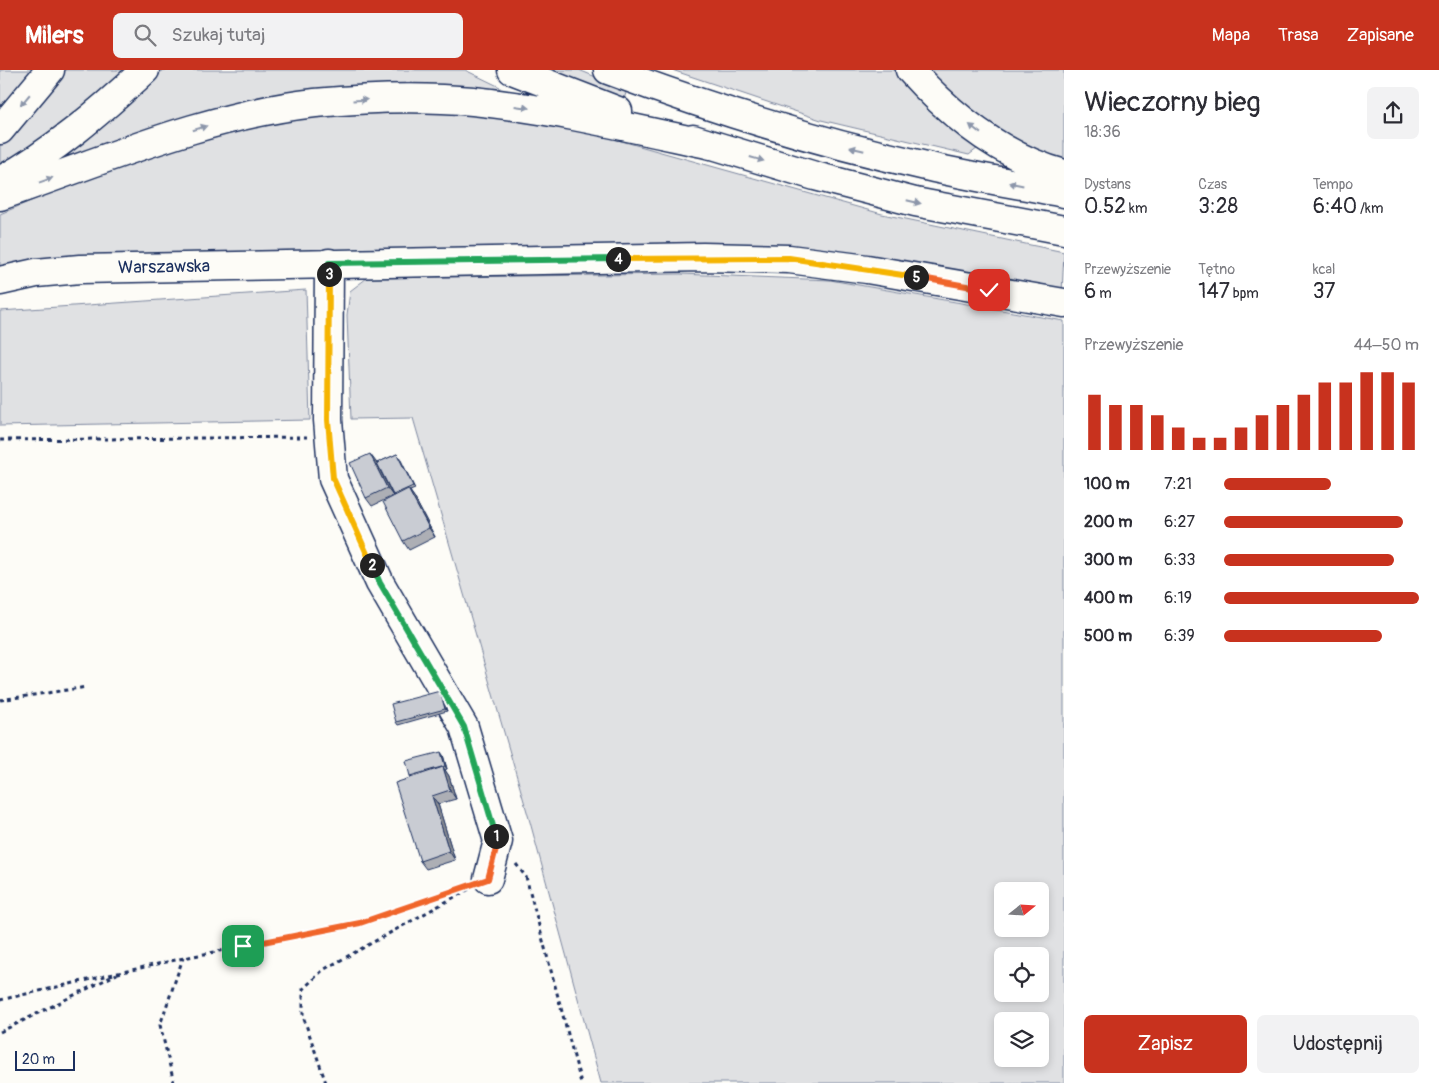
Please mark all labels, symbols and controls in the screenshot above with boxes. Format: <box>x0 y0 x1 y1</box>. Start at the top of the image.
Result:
search box <box>113 13 463 58</box>
text: Milers <box>25 21 83 50</box>
icon: search <box>131 21 159 49</box>
text: Szukaj tutaj <box>171 23 265 47</box>
text: Mapa <box>1212 24 1250 47</box>
text: Trasa <box>1278 24 1319 47</box>
text: Zapisane <box>1347 24 1414 47</box>
text: Wieczorny bieg <box>1084 85 1261 120</box>
button: share <box>1367 87 1419 139</box>
one-way arrow <box>20 94 31 106</box>
one-way arrow <box>352 96 368 104</box>
one-way arrow <box>514 104 530 112</box>
text: 18:36 <box>1084 122 1121 142</box>
one-way arrow <box>193 123 208 131</box>
one-way arrow <box>968 124 981 134</box>
one-way arrow <box>850 145 865 153</box>
one-way arrow <box>750 155 765 163</box>
one-way arrow <box>39 176 54 184</box>
text: Dystans <box>1084 176 1131 193</box>
text: Czas <box>1198 176 1227 193</box>
text: Tempo <box>1313 176 1353 193</box>
one-way arrow <box>1008 179 1024 187</box>
text: 0.52 <box>1084 193 1126 220</box>
text: 3:28 <box>1198 193 1238 220</box>
text: 6:40 <box>1313 193 1357 220</box>
one-way arrow <box>907 198 922 206</box>
text: km <box>1126 200 1147 217</box>
text: /km <box>1357 200 1383 217</box>
pin: 4 <box>606 246 630 272</box>
text: 4 <box>614 251 623 268</box>
street label: Warszawska <box>118 255 210 279</box>
text: Przewyższenie <box>1084 261 1171 278</box>
text: Tętno <box>1198 261 1235 278</box>
text: kcal <box>1313 261 1335 278</box>
pin: 3 <box>316 262 342 286</box>
pin: 5 <box>904 264 928 290</box>
text: 3 <box>326 266 333 283</box>
text: 5 <box>913 269 920 286</box>
pin <box>968 269 1010 311</box>
icon: check <box>975 276 1003 304</box>
text: 6 <box>1084 278 1096 305</box>
text: 147 <box>1198 278 1230 305</box>
text: 37 <box>1313 278 1335 305</box>
text: m <box>1096 285 1112 302</box>
text: bpm <box>1230 285 1259 302</box>
text: Przewyższenie <box>1084 335 1183 355</box>
text: 44–50 m <box>1354 335 1419 355</box>
text: 100 m <box>1084 474 1130 494</box>
text: 7:21 <box>1164 474 1192 494</box>
text: 200 m <box>1084 512 1132 532</box>
text: 6:27 <box>1164 512 1195 532</box>
text: 300 m <box>1084 550 1132 570</box>
text: 6:33 <box>1164 550 1195 570</box>
pin: 2 <box>360 552 384 578</box>
text: 2 <box>369 557 376 574</box>
text: 400 m <box>1084 588 1133 608</box>
text: 6:19 <box>1164 588 1192 608</box>
text: 500 m <box>1084 626 1132 646</box>
text: 6:39 <box>1164 626 1195 646</box>
pin: 1 <box>484 824 508 848</box>
text: 1 <box>494 828 499 845</box>
north arrow <box>994 882 1049 938</box>
map controls <box>994 882 1049 1067</box>
pin <box>222 925 264 967</box>
icon: arrive <box>229 932 257 960</box>
button: locate <box>994 947 1049 1002</box>
button: layers <box>994 1012 1049 1067</box>
button: Zapisz <box>1084 1015 1247 1073</box>
button: Udostępnij <box>1257 1015 1419 1073</box>
scale bar <box>15 1048 75 1071</box>
text: 20 m <box>22 1051 55 1068</box>

